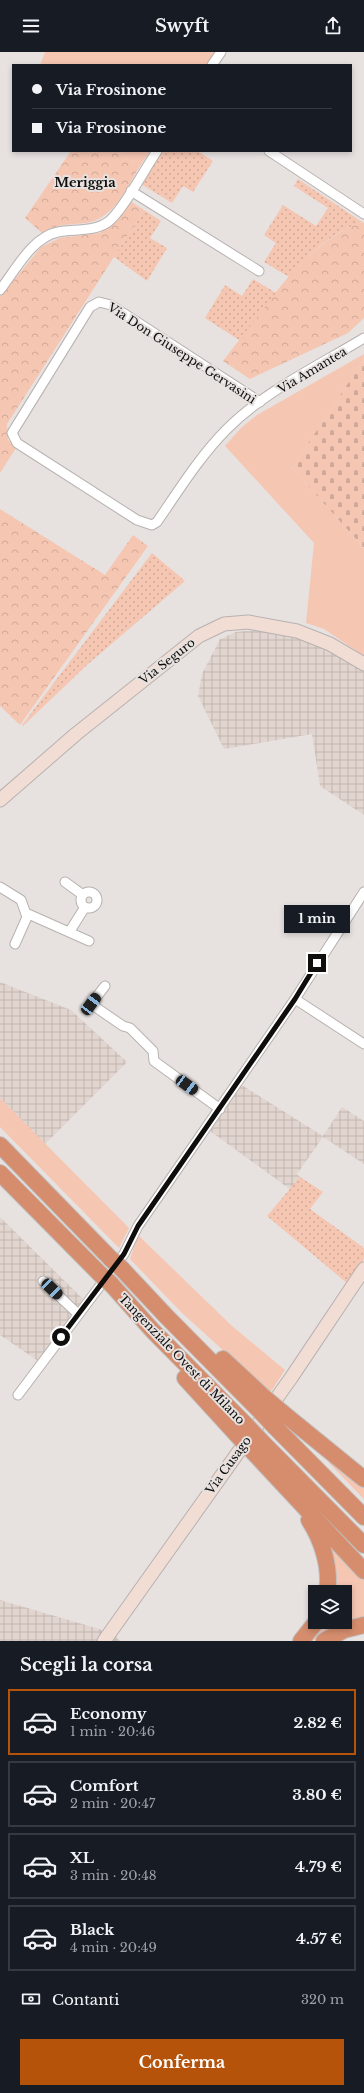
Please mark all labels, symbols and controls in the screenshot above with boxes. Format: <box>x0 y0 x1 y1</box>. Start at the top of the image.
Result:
icon: menu <box>20 15 42 37</box>
text: Swyft <box>155 15 209 37</box>
icon: share <box>322 15 344 37</box>
text: Via Frosinone <box>56 80 166 99</box>
text: Via Frosinone <box>56 118 166 137</box>
district label: Meriggia <box>54 174 116 191</box>
street label: Via Don Giuseppe Gervasini <box>104 299 259 407</box>
street label: Via Amantea <box>274 343 350 397</box>
street label: Via Seguro <box>135 634 198 688</box>
callout: 1 min <box>284 905 350 933</box>
text: 1 min <box>298 910 336 927</box>
route end <box>308 954 326 972</box>
car <box>79 991 103 1017</box>
car <box>174 1073 200 1097</box>
car <box>39 1276 65 1302</box>
street label: Tangenziale Ovest di Milano <box>116 1291 248 1427</box>
route start <box>52 1328 70 1346</box>
street label: Via Cusago <box>201 1433 254 1498</box>
map controls <box>308 1585 352 1629</box>
button: layers <box>308 1585 352 1629</box>
text: Scegli la corsa <box>20 1654 153 1676</box>
icon: car <box>22 1704 58 1740</box>
text: Economy <box>70 1704 147 1723</box>
text: 2.82 € <box>294 1713 342 1732</box>
text: 1 min · 20:46 <box>70 1723 155 1740</box>
icon: car <box>22 1776 58 1812</box>
text: Comfort <box>70 1776 138 1795</box>
text: 3.80 € <box>292 1785 342 1804</box>
text: 2 min · 20:47 <box>70 1795 155 1812</box>
icon: car <box>22 1848 58 1884</box>
text: XL <box>70 1848 94 1867</box>
text: 4.79 € <box>295 1857 342 1876</box>
text: 3 min · 20:48 <box>70 1867 157 1884</box>
icon: car <box>22 1920 58 1956</box>
text: Black <box>70 1920 114 1939</box>
text: 4.57 € <box>296 1929 342 1948</box>
text: 4 min · 20:49 <box>70 1939 157 1956</box>
icon: cash <box>20 1988 42 2010</box>
text: Contanti <box>52 1990 119 2009</box>
text: 320 m <box>301 1991 344 2008</box>
button: Conferma <box>20 2039 344 2085</box>

